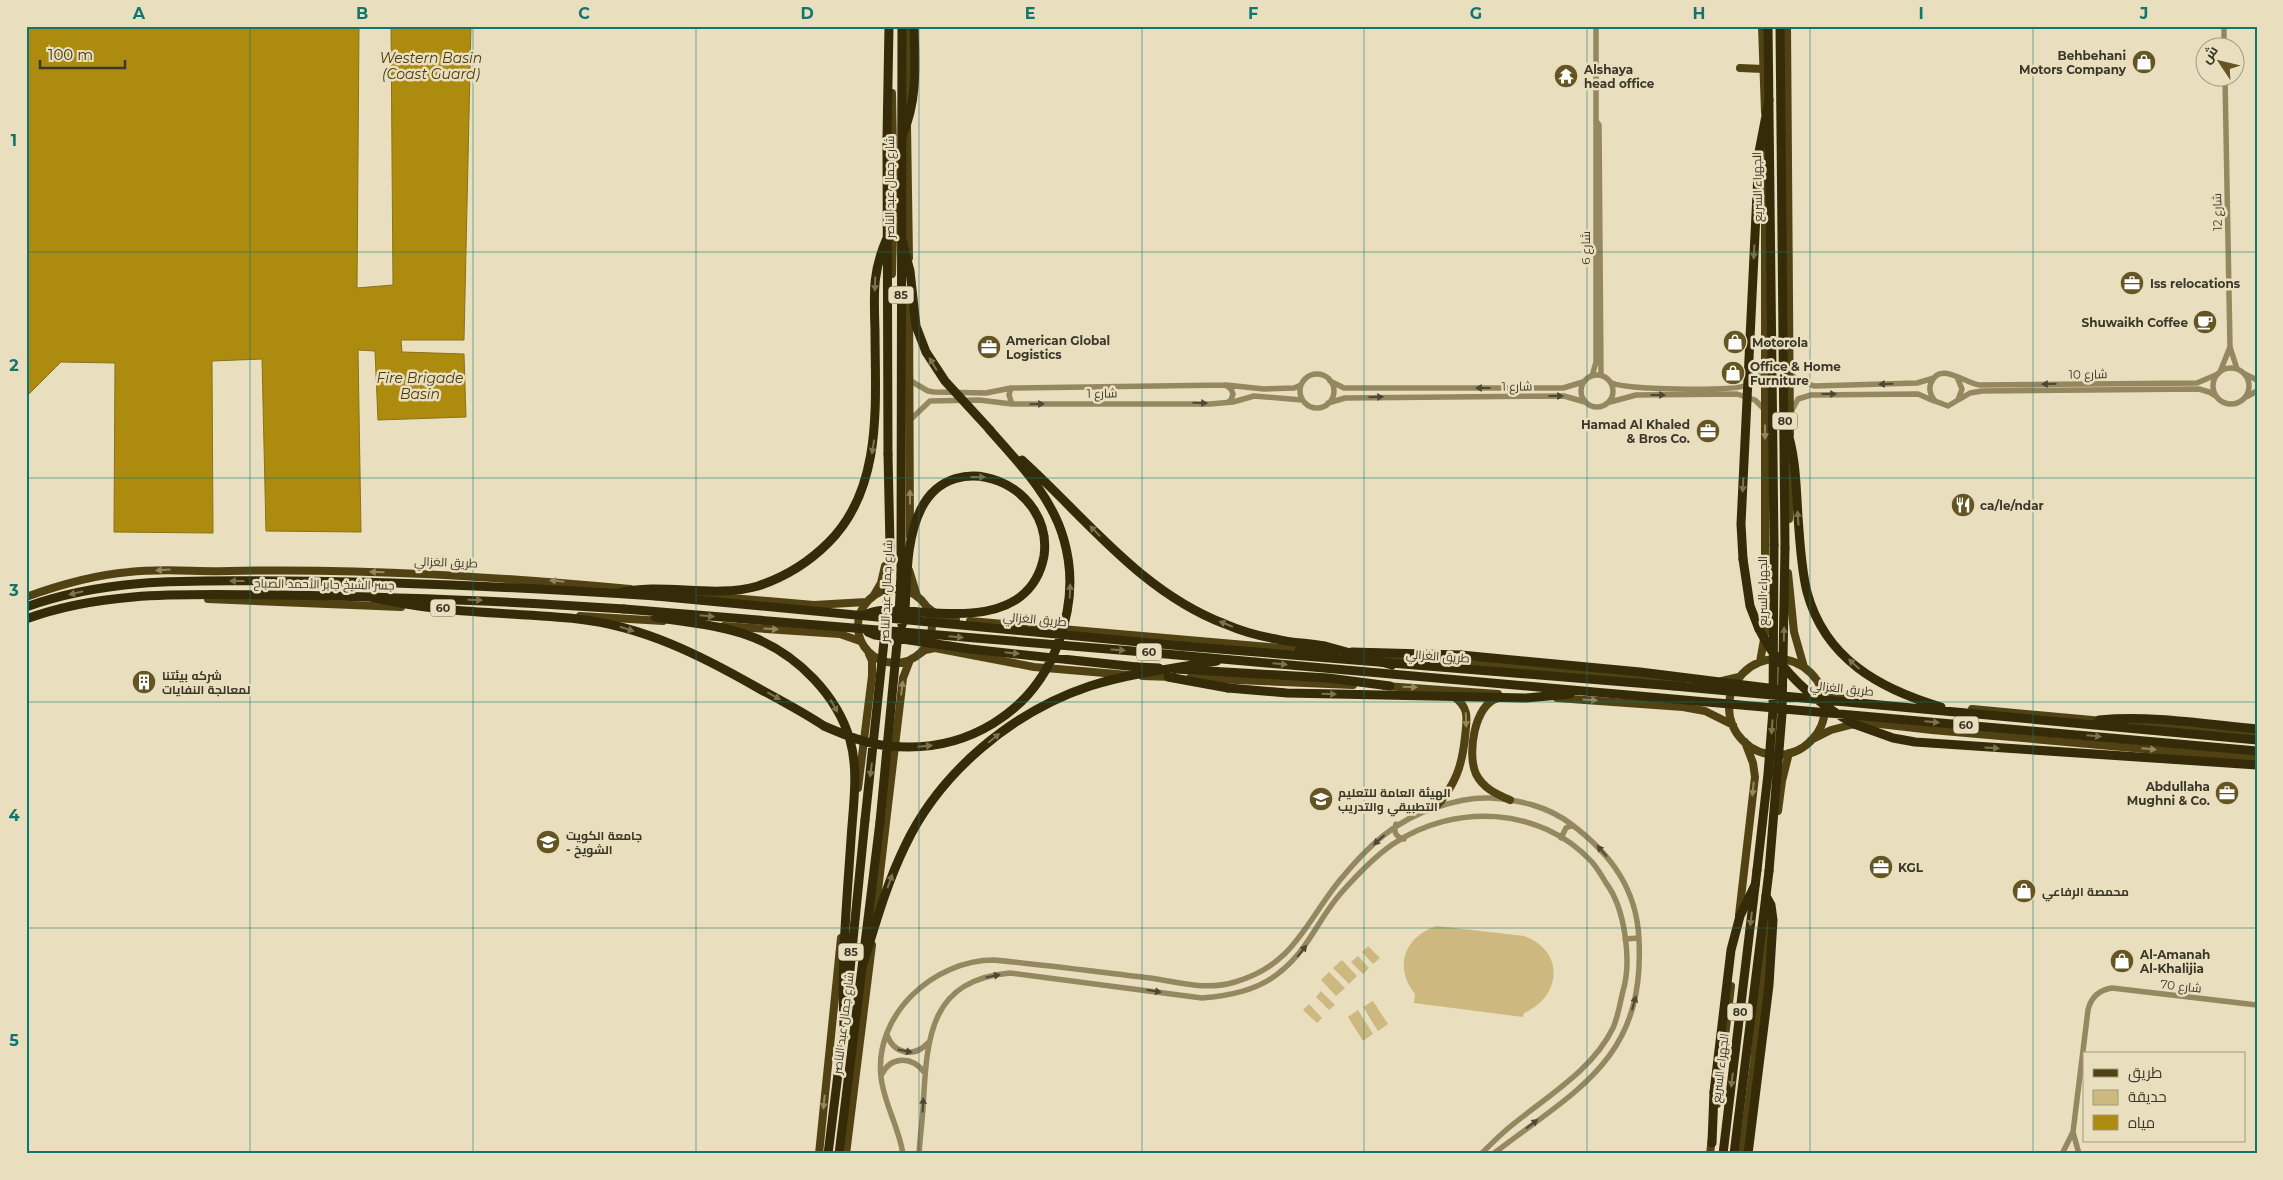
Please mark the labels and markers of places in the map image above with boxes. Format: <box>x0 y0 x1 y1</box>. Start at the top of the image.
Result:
place label: Behbehani Motors Company <box>2019 48 2127 77</box>
shop icon: Behbehani Motors Company <box>2131 49 2157 75</box>
place label: Alshaya head office <box>1583 62 1655 91</box>
temple icon: Alshaya head office <box>1553 63 1579 89</box>
office icon: Iss relocations <box>2119 270 2145 296</box>
place label: Iss relocations <box>2150 276 2241 291</box>
cafe icon: Shuwaikh Coffee <box>2192 309 2218 335</box>
place label: Shuwaikh Coffee <box>2081 315 2188 330</box>
shop icon: Motorola <box>1722 329 1748 355</box>
place label: American Global Logistics <box>1005 333 1110 362</box>
office icon: American Global Logistics <box>976 334 1002 360</box>
place label: Motorola <box>1752 335 1808 350</box>
place label: Office & Home Furniture <box>1750 359 1841 388</box>
shop icon: Office & Home Furniture <box>1720 360 1746 386</box>
place label: Hamad Al Khaled & Bros Co. <box>1581 417 1690 446</box>
office icon: Hamad Al Khaled & Bros Co. <box>1695 418 1721 444</box>
restaurant icon: ca/le/ndar <box>1950 492 1976 518</box>
place label: ca/le/ndar <box>1980 498 2044 513</box>
place label: شركه بيئتنا لمعالجة النفايات <box>162 668 251 697</box>
building icon: شركه بيئتنا لمعالجة النفايات <box>131 669 157 695</box>
place label: Abdullaha Mughni & Co. <box>2127 779 2210 808</box>
office icon: Abdullaha Mughni & Co. <box>2214 780 2240 806</box>
place label: الهيئة العامة للتعليم التطبيقي والتدريب <box>1338 785 1451 817</box>
school or university icon: الهيئة العامة للتعليم التطبيقي والتدريب <box>1308 786 1334 812</box>
place label: جامعة الكويت - الشويخ <box>566 828 642 859</box>
school or university icon: جامعة الكويت - الشويخ <box>535 829 561 855</box>
office icon: KGL <box>1868 854 1894 880</box>
place label: KGL <box>1898 860 1924 875</box>
shop icon: محمصة الرفاعي <box>2011 878 2037 904</box>
place label: محمصة الرفاعي <box>2042 884 2129 902</box>
place label: Al-Amanah Al-Khalijia <box>2139 947 2210 976</box>
shop icon: Al-Amanah Al-Khalijia <box>2109 948 2135 974</box>

